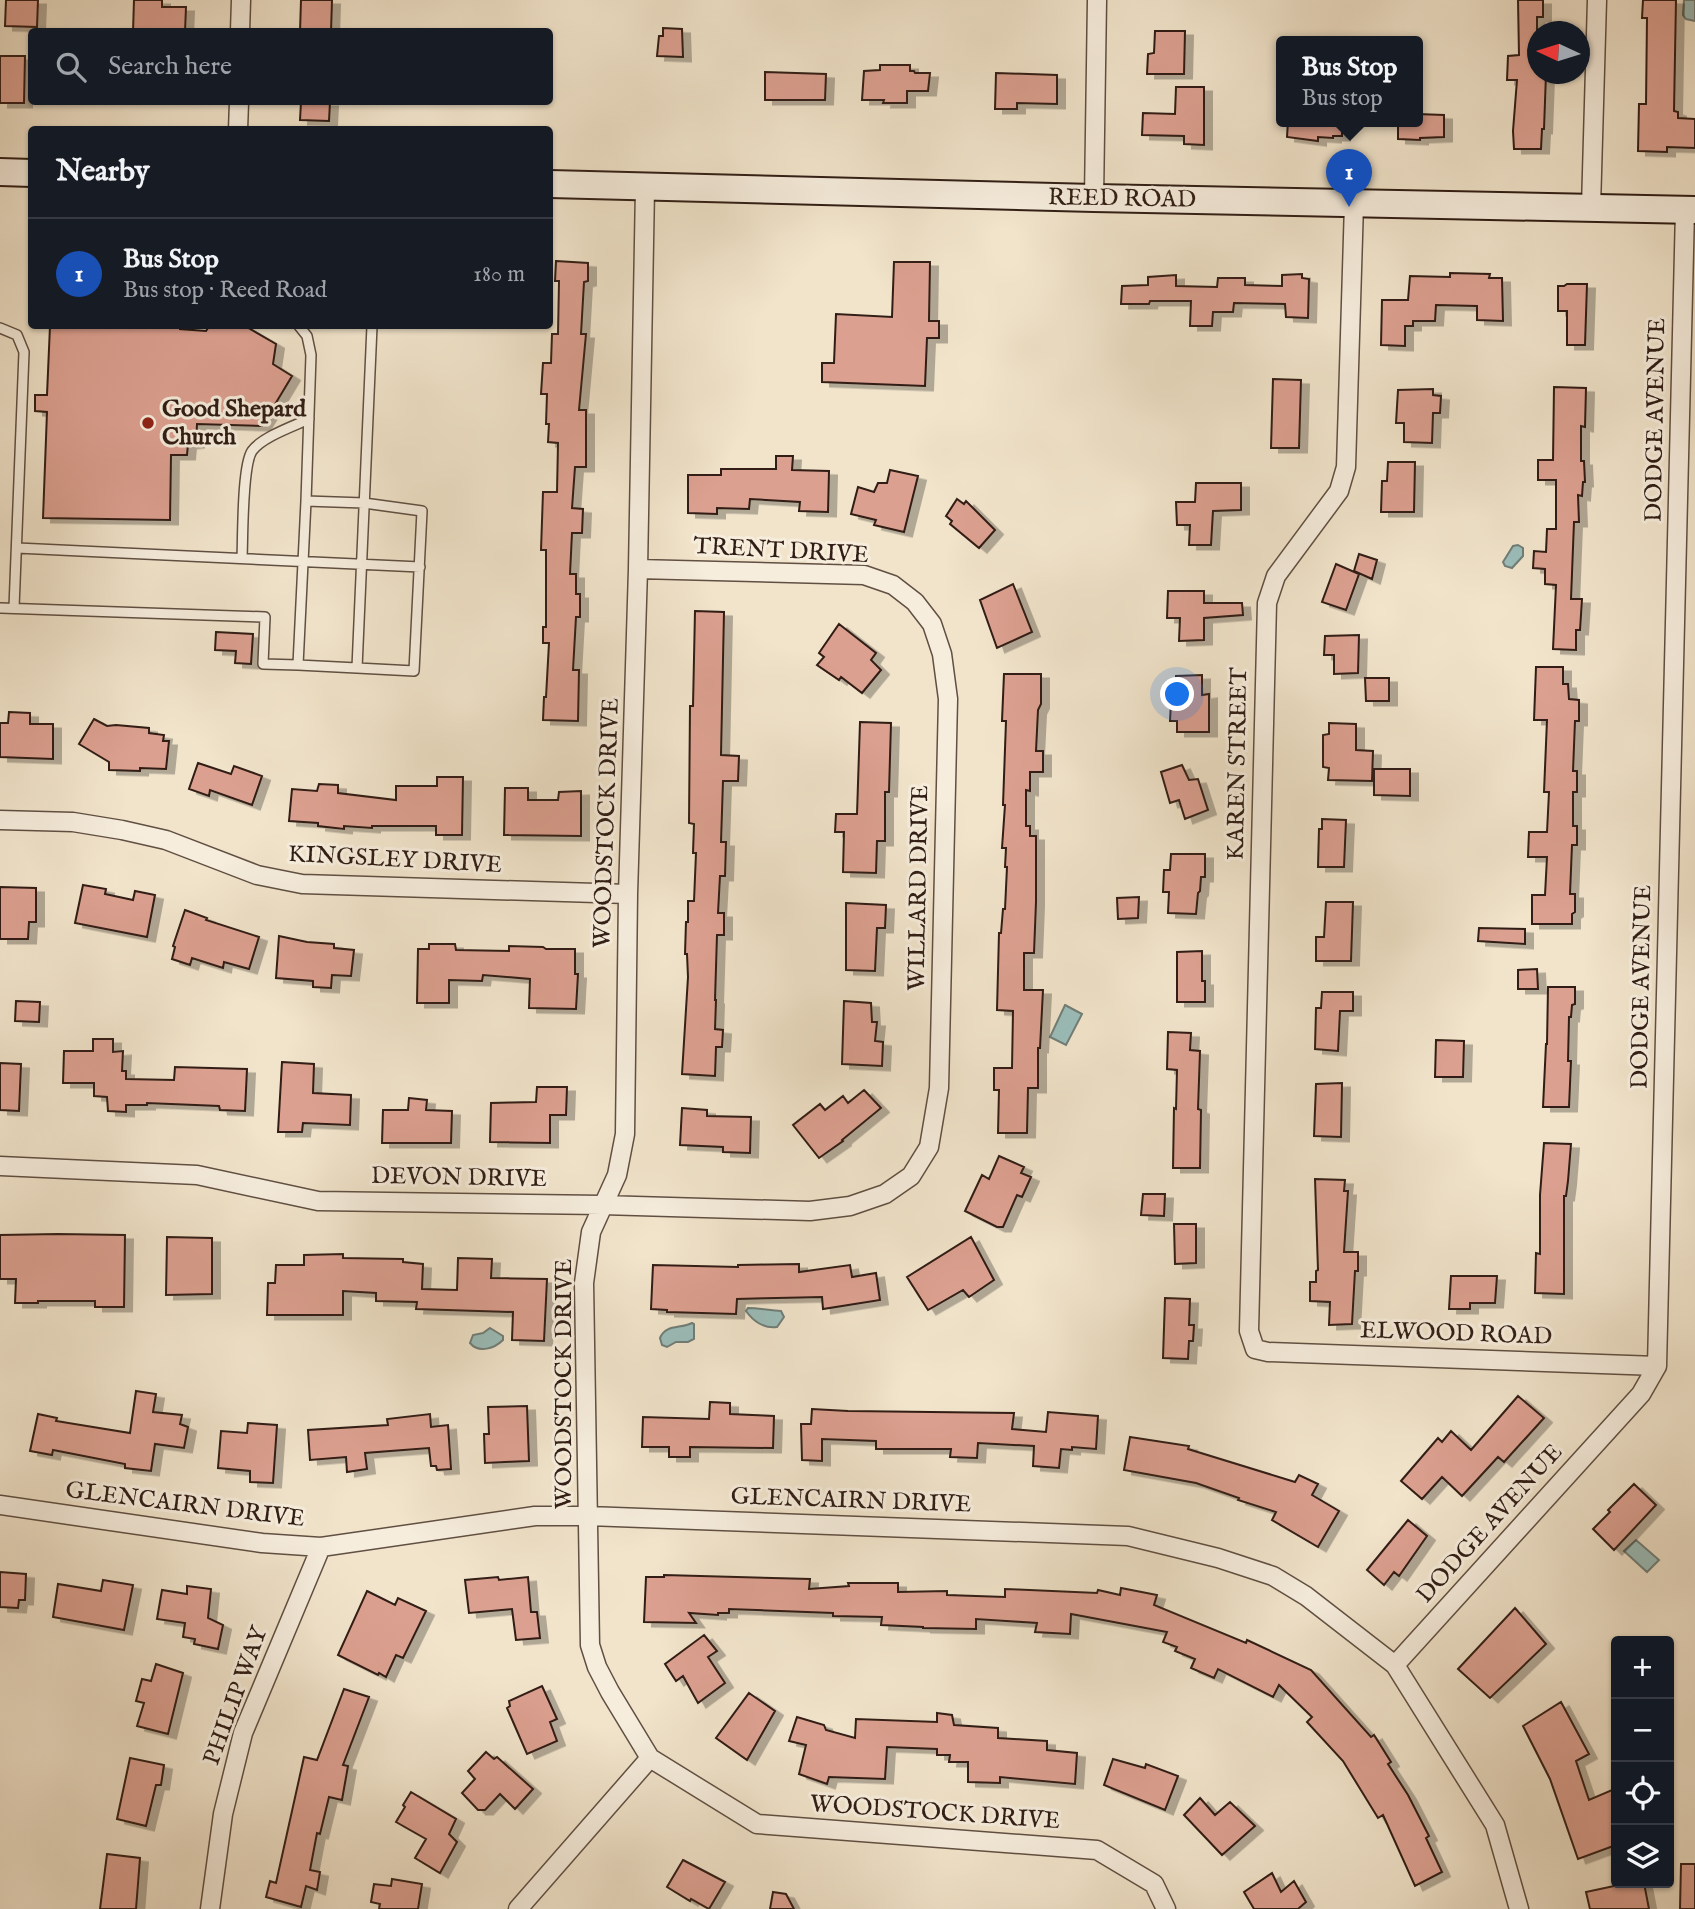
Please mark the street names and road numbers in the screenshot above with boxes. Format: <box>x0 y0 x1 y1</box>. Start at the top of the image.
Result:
street label: REED ROAD <box>1047 182 1197 216</box>
street label: DODGE AVENUE <box>1639 318 1673 522</box>
street label: TRENT DRIVE <box>693 531 869 571</box>
street label: KAREN STREET <box>1221 667 1255 861</box>
street label: WOODSTOCK DRIVE <box>587 697 627 949</box>
street label: WILLARD DRIVE <box>902 785 936 991</box>
street label: KINGSLEY DRIVE <box>287 839 503 881</box>
street label: DODGE AVENUE <box>1625 885 1659 1089</box>
street label: DEVON DRIVE <box>371 1161 547 1195</box>
street label: WOODSTOCK DRIVE <box>549 1259 580 1509</box>
street label: ELWOOD ROAD <box>1359 1315 1553 1353</box>
street label: DODGE AVENUE <box>1410 1438 1570 1610</box>
street label: GLENCAIRN DRIVE <box>64 1475 306 1535</box>
street label: GLENCAIRN DRIVE <box>730 1481 972 1521</box>
street label: PHILIP WAY <box>197 1621 276 1770</box>
street label: WOODSTOCK DRIVE <box>809 1789 1061 1837</box>

